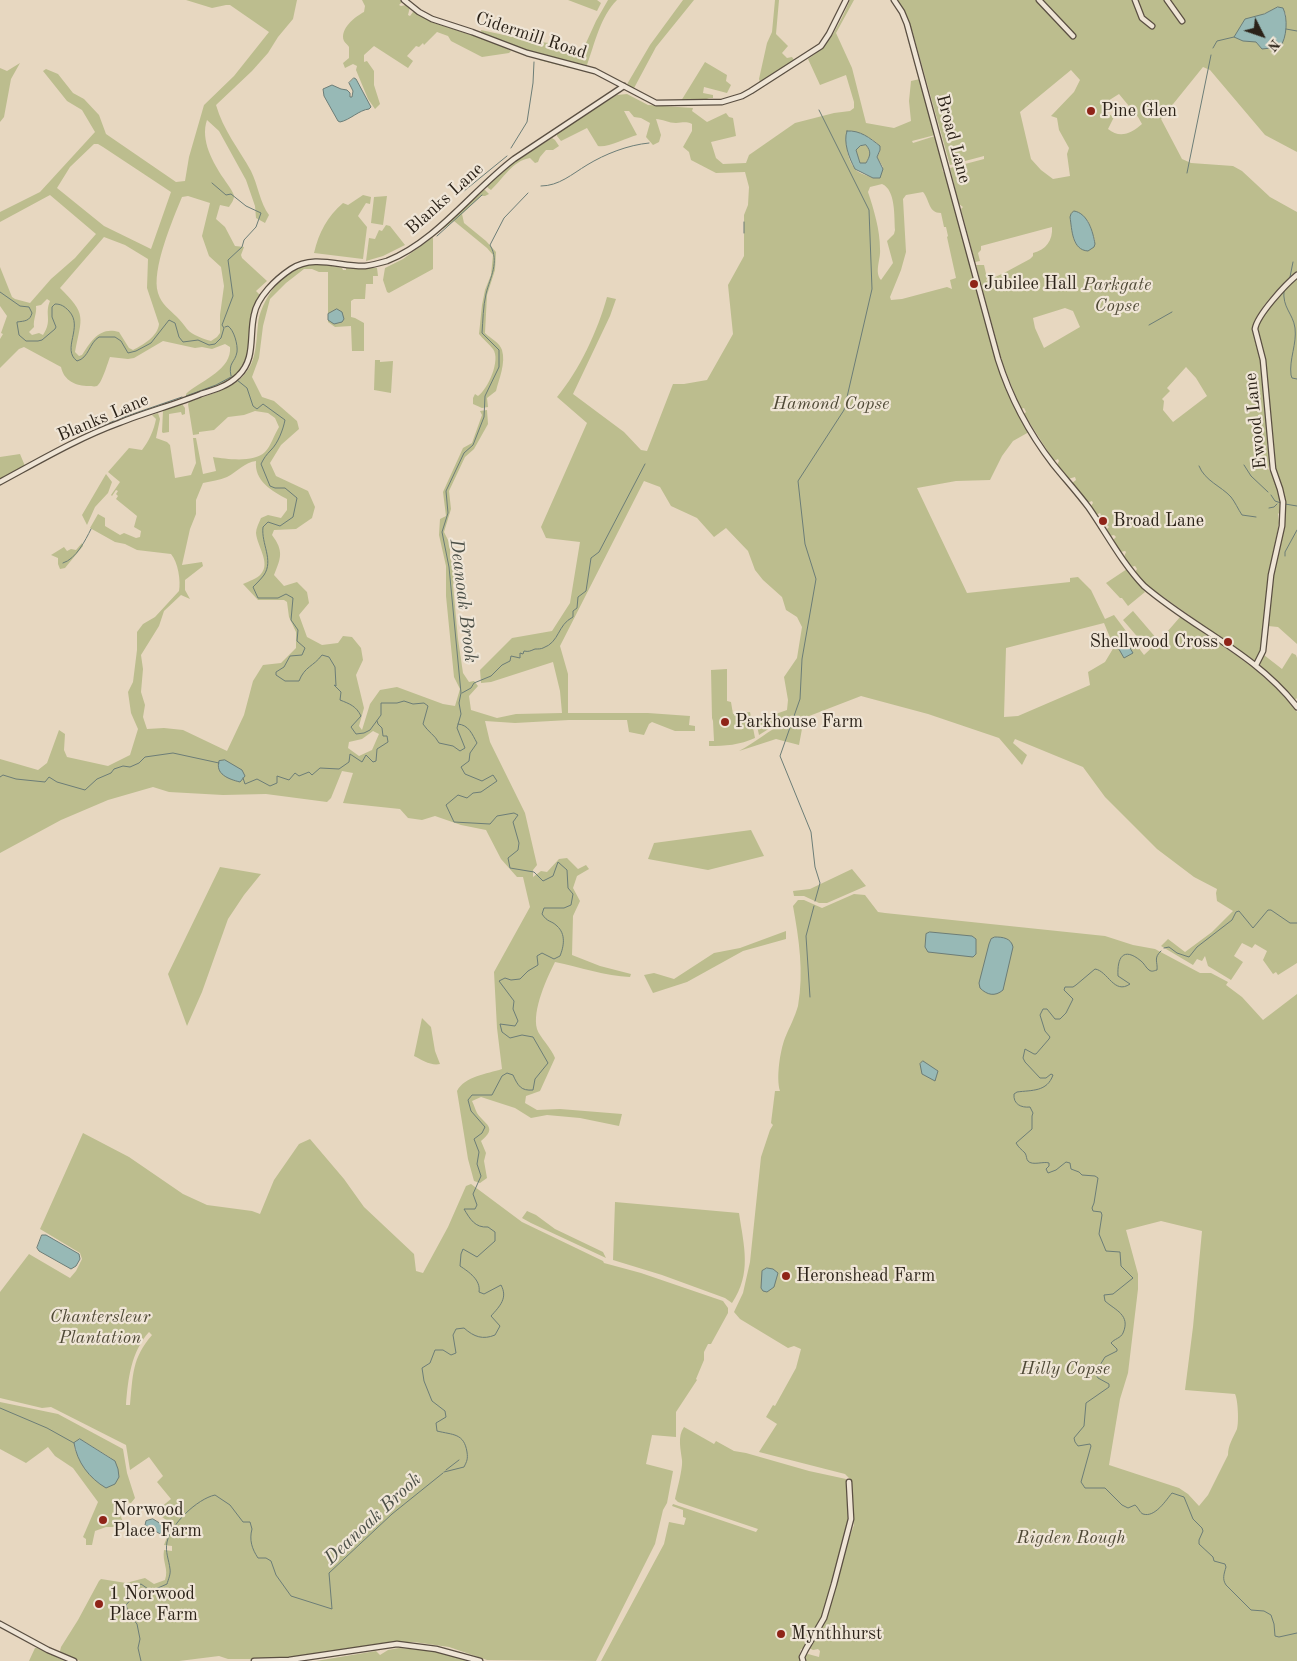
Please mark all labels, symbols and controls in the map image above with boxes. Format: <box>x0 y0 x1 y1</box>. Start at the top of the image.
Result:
street label: Cidermill Road <box>473 8 589 64</box>
north arrow <box>1237 10 1287 60</box>
text: N <box>1265 36 1282 53</box>
street label: Broad Lane <box>931 92 975 186</box>
place label: Pine Glen <box>1101 100 1177 122</box>
marker: Pine Glen <box>1085 105 1097 117</box>
street label: Blanks Lane <box>402 159 488 239</box>
place label: Jubilee Hall <box>984 273 1077 295</box>
park label: Parkgate Copse <box>1083 274 1151 316</box>
marker: Jubilee Hall <box>968 278 980 290</box>
street label: Ewood Lane <box>1240 372 1272 470</box>
street label: Blanks Lane <box>54 389 152 447</box>
park label: Hamond Copse <box>773 393 889 415</box>
place label: Broad Lane <box>1113 510 1204 532</box>
marker: Broad Lane <box>1097 515 1109 527</box>
water label: Deanoak Brook <box>444 538 482 664</box>
place label: Shellwood Cross <box>1090 631 1218 653</box>
marker: Shellwood Cross <box>1222 636 1234 648</box>
place label: Parkhouse Farm <box>735 711 863 733</box>
marker: Parkhouse Farm <box>719 716 731 728</box>
place label: Heronshead Farm <box>796 1265 935 1287</box>
marker: Heronshead Farm <box>780 1270 792 1282</box>
park label: Chantersleur Plantation <box>50 1306 150 1348</box>
park label: Hilly Copse <box>1020 1358 1110 1380</box>
water label: Deanoak Brook <box>320 1468 426 1570</box>
place label: Norwood Place Farm <box>113 1499 202 1542</box>
marker: Norwood Place Farm <box>97 1514 109 1526</box>
park label: Rigden Rough <box>1016 1527 1126 1549</box>
place label: 1 Norwood Place Farm <box>109 1583 198 1626</box>
marker: 1 Norwood Place Farm <box>93 1598 105 1610</box>
place label: Mynthhurst <box>791 1623 882 1645</box>
marker: Mynthhurst <box>775 1628 787 1640</box>

